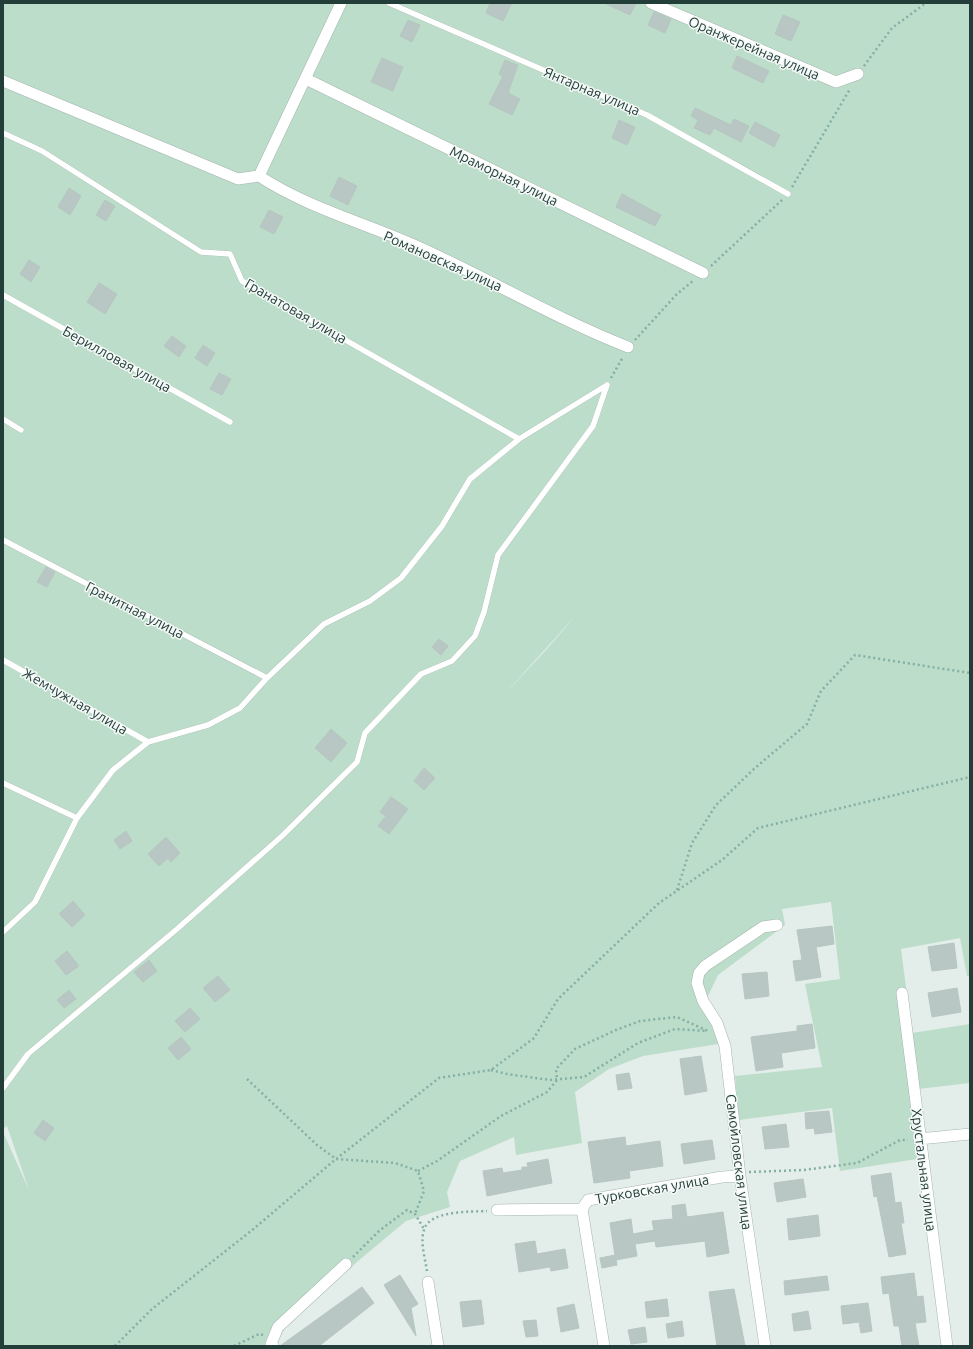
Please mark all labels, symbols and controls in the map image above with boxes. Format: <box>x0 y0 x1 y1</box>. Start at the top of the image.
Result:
street label: Оранжерейная улица <box>686 13 822 83</box>
street label: Янтарная улица <box>541 64 643 118</box>
street label: Мраморная улица <box>447 143 561 209</box>
street label: Романовская улица <box>381 228 505 294</box>
street label: Гранатовая улица <box>242 275 350 347</box>
street label: Берилловая улица <box>60 323 174 395</box>
street label: Гранитная улица <box>83 578 187 642</box>
street label: Жемчужная улица <box>20 664 130 738</box>
street label: Самойловская улица <box>723 1093 755 1231</box>
street label: Хрустальная улица <box>909 1108 939 1232</box>
street label: Турковская улица <box>594 1171 710 1207</box>

